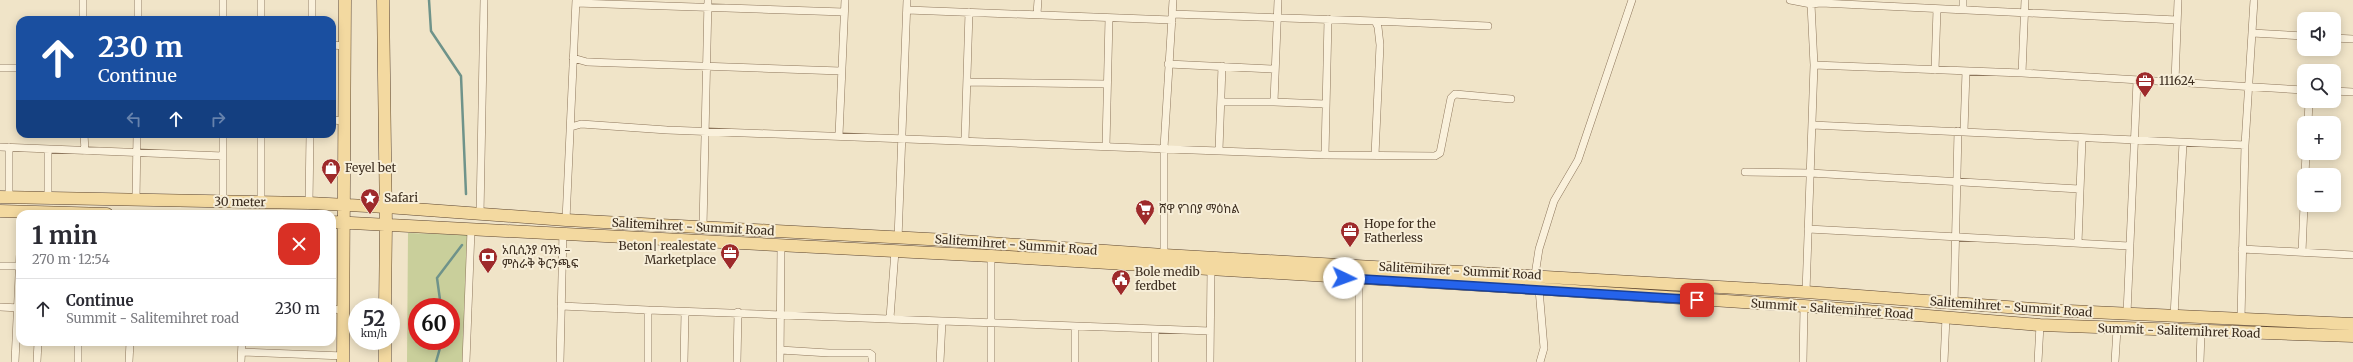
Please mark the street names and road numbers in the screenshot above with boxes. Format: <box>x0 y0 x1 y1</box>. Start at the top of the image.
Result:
street label: 30 meter <box>214 194 267 209</box>
street label: Salitemihret - Summit Road <box>611 215 775 238</box>
street label: Salitemihret - Summit Road <box>934 231 1098 258</box>
street label: Salitemihret - Summit Road <box>1378 259 1542 282</box>
street label: Salitemihret - Summit Road <box>1929 293 2093 320</box>
street label: Summit - Salitemihret Road <box>1750 295 1914 322</box>
street label: Summit - Salitemihret Road <box>2097 320 2261 341</box>

